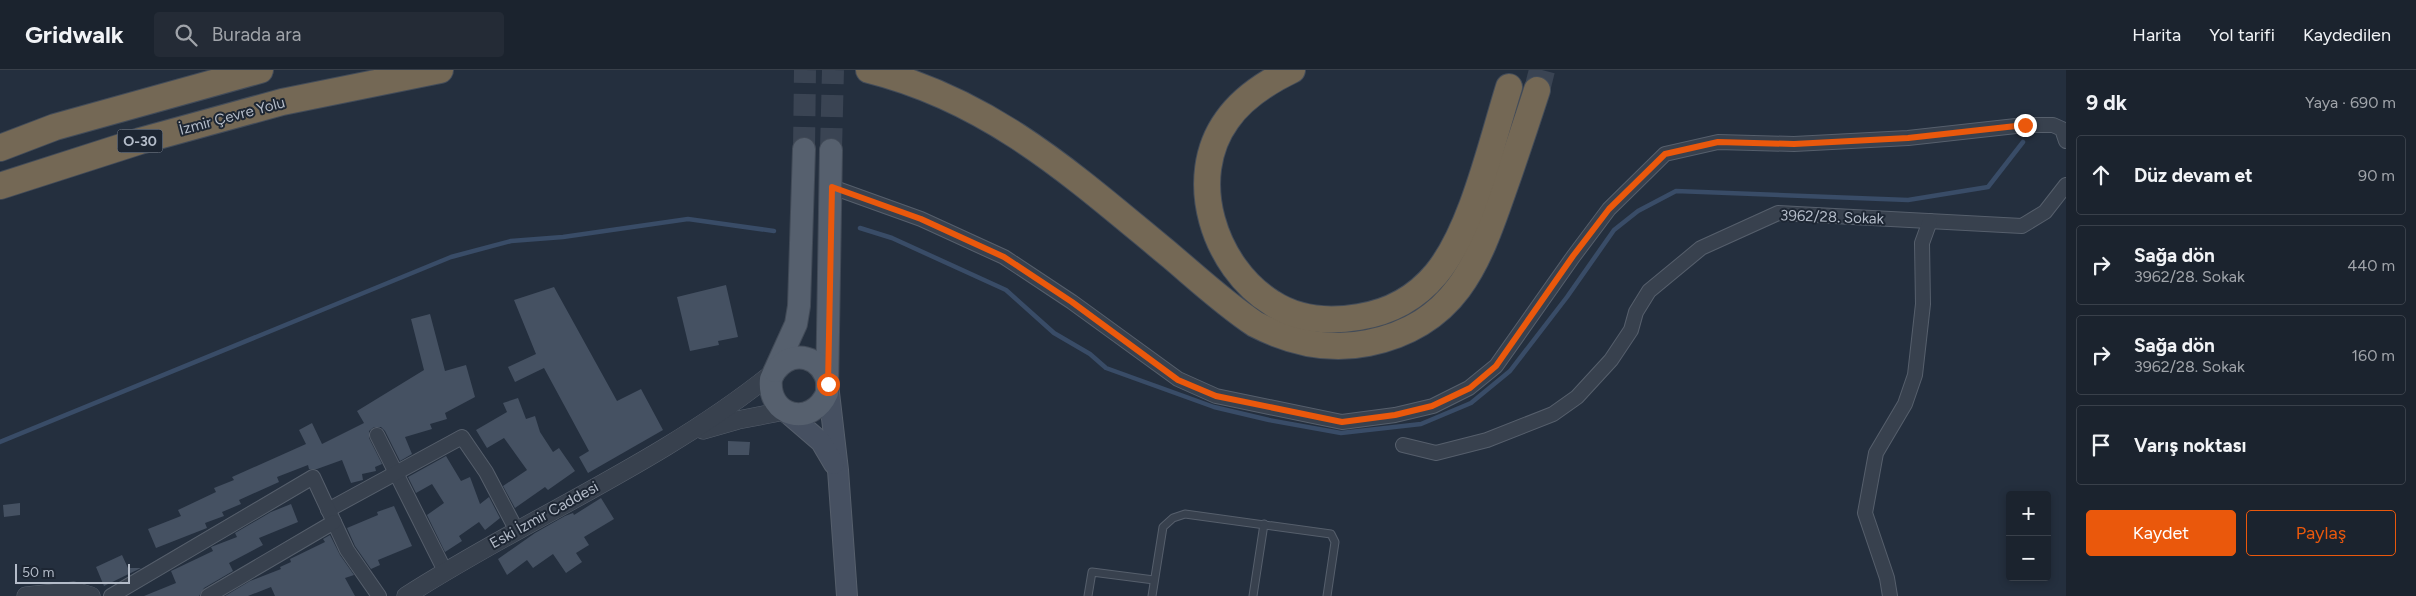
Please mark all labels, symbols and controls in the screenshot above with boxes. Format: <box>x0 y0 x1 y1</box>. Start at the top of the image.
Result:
search box <box>154 12 504 57</box>
text: Gridwalk <box>25 20 124 49</box>
icon: search <box>172 21 200 49</box>
text: Burada ara <box>212 23 301 46</box>
text: Harita <box>2132 24 2181 46</box>
text: Yol tarifi <box>2209 24 2275 46</box>
text: Kaydedilen <box>2303 24 2391 46</box>
text: 9 dk <box>2086 90 2127 115</box>
street label: İzmir Çevre Yolu <box>177 93 287 139</box>
text: Yaya · 690 m <box>2305 93 2396 112</box>
route end <box>2014 114 2037 137</box>
road number: O-30 <box>118 129 162 152</box>
icon: ahead <box>2087 161 2115 189</box>
text: Düz devam et <box>2134 164 2253 187</box>
text: 90 m <box>2358 166 2395 185</box>
street label: 3962/28. Sokak <box>1780 206 1885 228</box>
text: Sağa dön <box>2134 244 2215 267</box>
icon: right <box>2087 251 2115 279</box>
text: 440 m <box>2347 256 2395 275</box>
text: 3962/28. Sokak <box>2134 267 2245 286</box>
text: Sağa dön <box>2134 334 2215 357</box>
icon: right <box>2087 341 2115 369</box>
text: 160 m <box>2352 346 2395 365</box>
text: 3962/28. Sokak <box>2134 357 2245 376</box>
route start <box>817 373 840 396</box>
icon: arrive <box>2087 431 2115 459</box>
text: Varış noktası <box>2134 434 2246 457</box>
street label: Eski İzmir Caddesi <box>487 478 601 552</box>
map controls <box>2006 491 2051 581</box>
button: + <box>2006 491 2051 536</box>
button: Kaydet <box>2086 510 2236 556</box>
button: Paylaş <box>2246 510 2396 556</box>
button: − <box>2006 536 2051 581</box>
scale bar <box>15 561 130 584</box>
text: 50 m <box>22 564 54 581</box>

